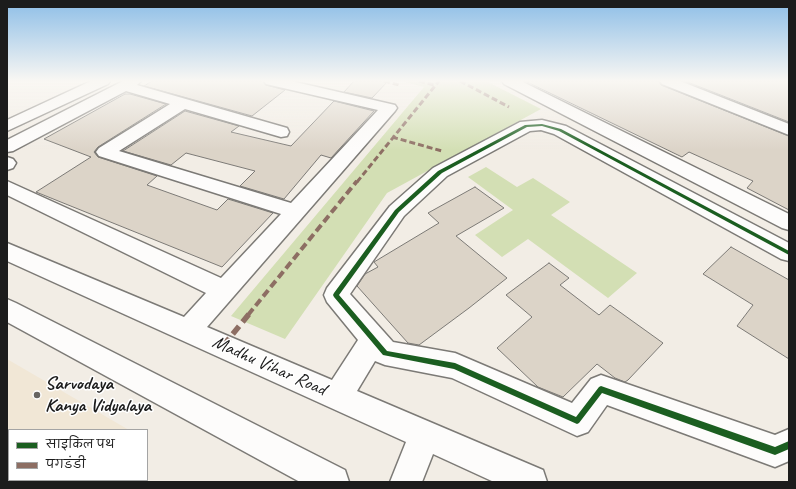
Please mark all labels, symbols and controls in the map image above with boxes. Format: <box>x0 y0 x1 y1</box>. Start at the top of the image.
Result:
street label: Madhu Vihar Road <box>209 331 329 401</box>
place label: Sarvodaya Kanya Vidyalaya <box>45 373 151 417</box>
marker: Sarvodaya Kanya Vidyalaya <box>32 390 42 400</box>
legend <box>8 429 148 481</box>
text: साइकिल पथ <box>46 436 115 452</box>
text: पगडंडी <box>46 456 86 472</box>

